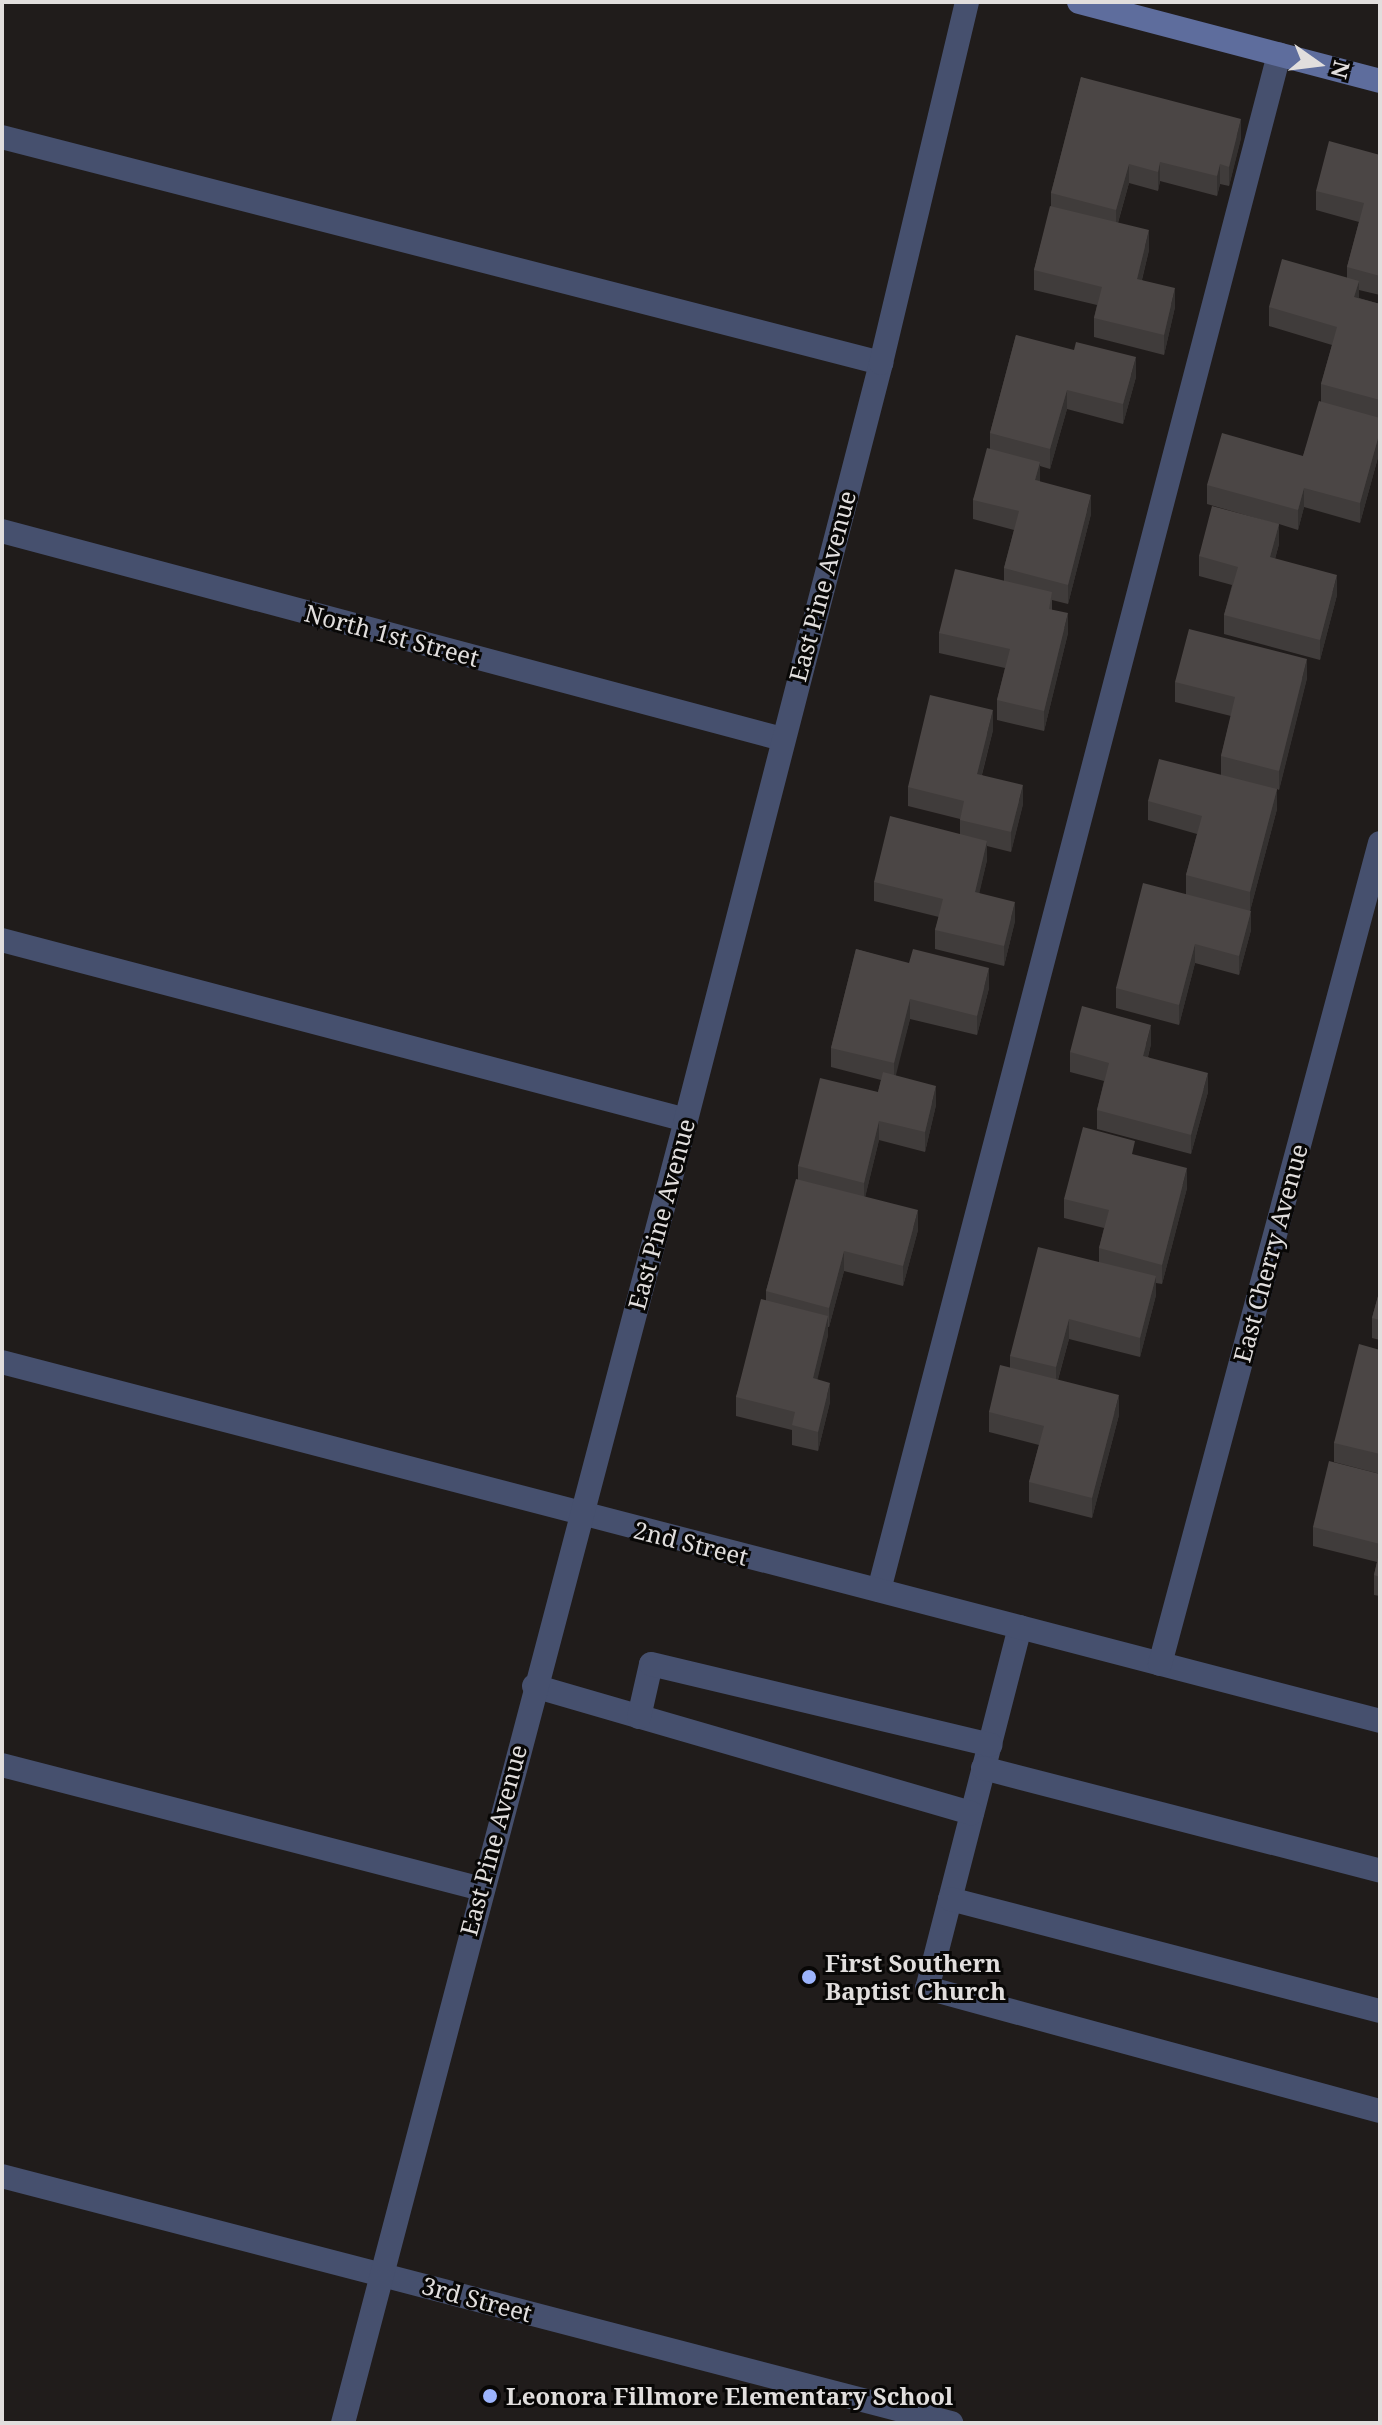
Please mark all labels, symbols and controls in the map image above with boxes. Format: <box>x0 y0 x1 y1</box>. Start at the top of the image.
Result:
north arrow <box>1278 24 1358 104</box>
text: N <box>1325 58 1358 82</box>
street label: East Pine Avenue <box>783 487 861 685</box>
street label: North 1st Street <box>302 598 482 672</box>
street label: East Pine Avenue <box>622 1115 700 1313</box>
street label: East Cherry Avenue <box>1227 1141 1313 1365</box>
street label: 2nd Street <box>631 1515 751 1571</box>
street label: East Pine Avenue <box>454 1741 532 1939</box>
place label: First Southern Baptist Church <box>825 1949 1006 2005</box>
marker: First Southern Baptist Church <box>800 1968 818 1986</box>
street label: 3rd Street <box>419 2271 535 2327</box>
place label: Leonora Fillmore Elementary School <box>506 2382 953 2410</box>
marker: Leonora Fillmore Elementary School <box>481 2387 499 2405</box>

